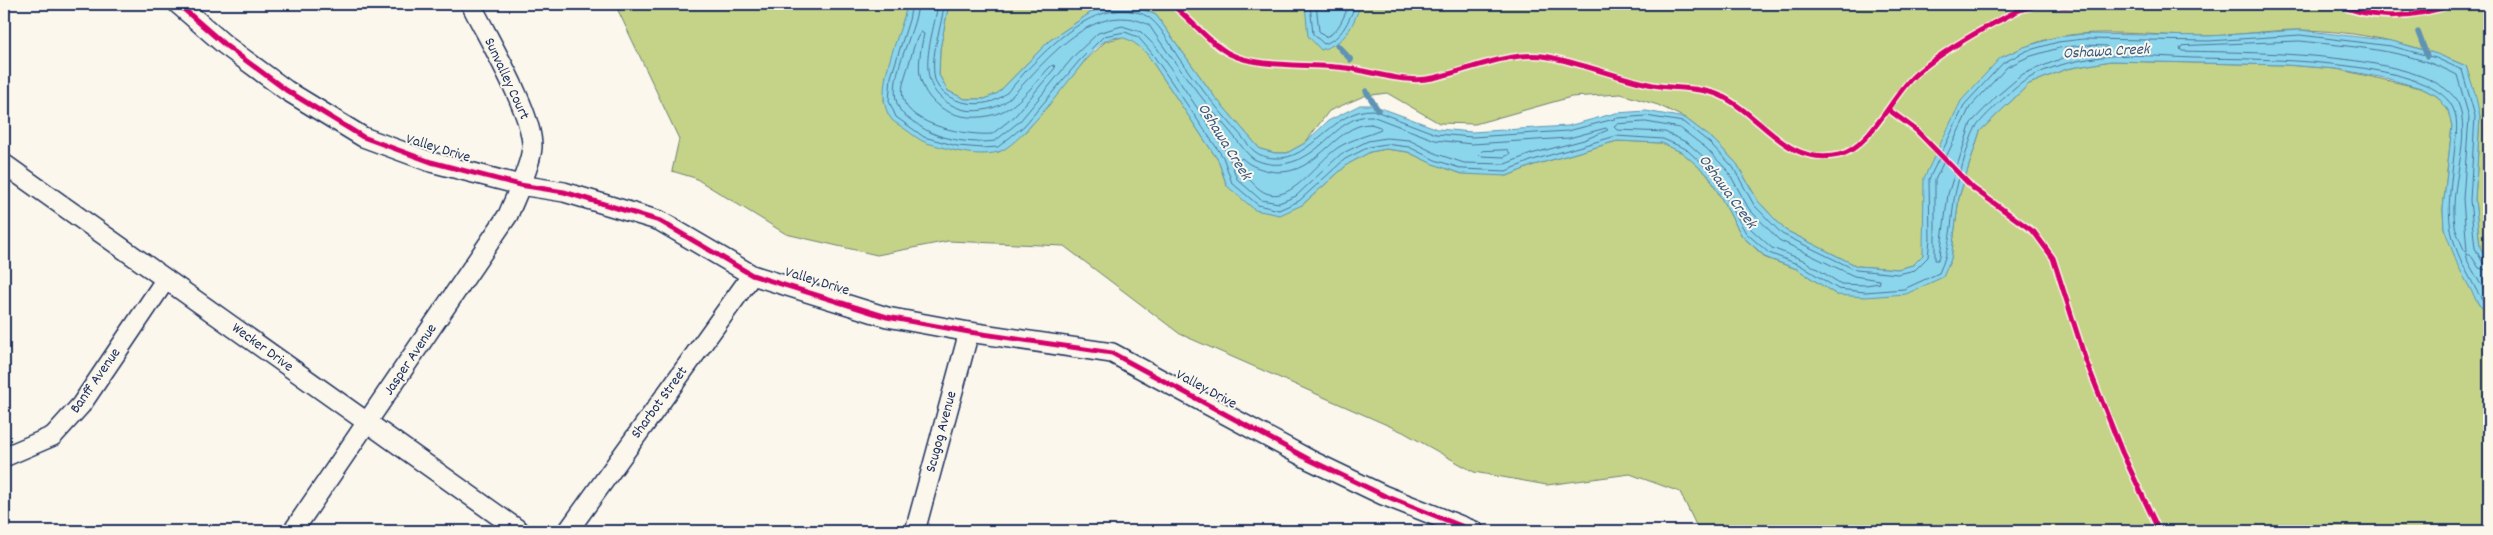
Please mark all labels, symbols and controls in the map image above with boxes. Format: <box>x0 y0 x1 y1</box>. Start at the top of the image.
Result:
street label: Sunvalley Court <box>477 34 535 124</box>
water label: Oshawa Creek <box>2062 38 2151 66</box>
water label: Oshawa Creek <box>1191 99 1257 186</box>
street label: Valley Drive <box>403 129 473 169</box>
water label: Oshawa Creek <box>1692 150 1763 235</box>
street label: Valley Drive <box>782 262 852 302</box>
street label: Wecker Drive <box>226 318 298 378</box>
street label: Jasper Avenue <box>379 319 443 400</box>
street label: Banff Avenue <box>65 343 127 418</box>
street label: Sharbot Street <box>626 362 694 444</box>
street label: Valley Drive <box>1172 365 1241 415</box>
street label: Scugog Avenue <box>921 388 964 475</box>

